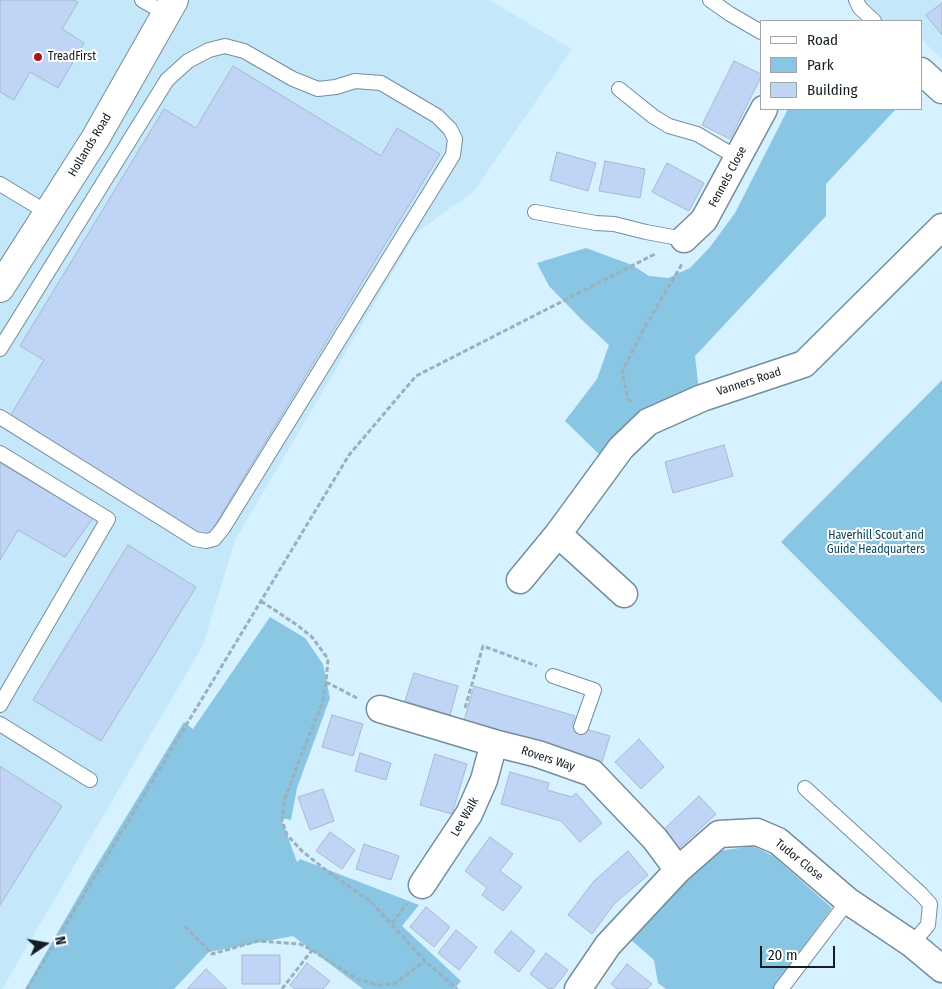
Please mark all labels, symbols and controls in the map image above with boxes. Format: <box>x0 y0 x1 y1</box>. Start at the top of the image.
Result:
legend <box>760 20 922 110</box>
text: Road <box>807 31 838 49</box>
place label: TreadFirst <box>48 50 96 64</box>
marker: TreadFirst <box>32 51 44 63</box>
text: Park <box>807 56 834 74</box>
text: Building <box>807 81 858 99</box>
street label: Hollands Road <box>65 111 115 179</box>
street label: Fennels Close <box>706 144 750 210</box>
street label: Vanners Road <box>715 365 783 399</box>
park label: Haverhill Scout and Guide Headquarters <box>827 529 925 557</box>
street label: Rovers Way <box>519 744 577 774</box>
street label: Lee Walk <box>448 795 482 839</box>
street label: Tudor Close <box>772 836 826 884</box>
north arrow <box>20 919 70 969</box>
text: N <box>51 935 69 947</box>
scale bar <box>762 936 837 968</box>
text: 20 m <box>768 946 798 964</box>

